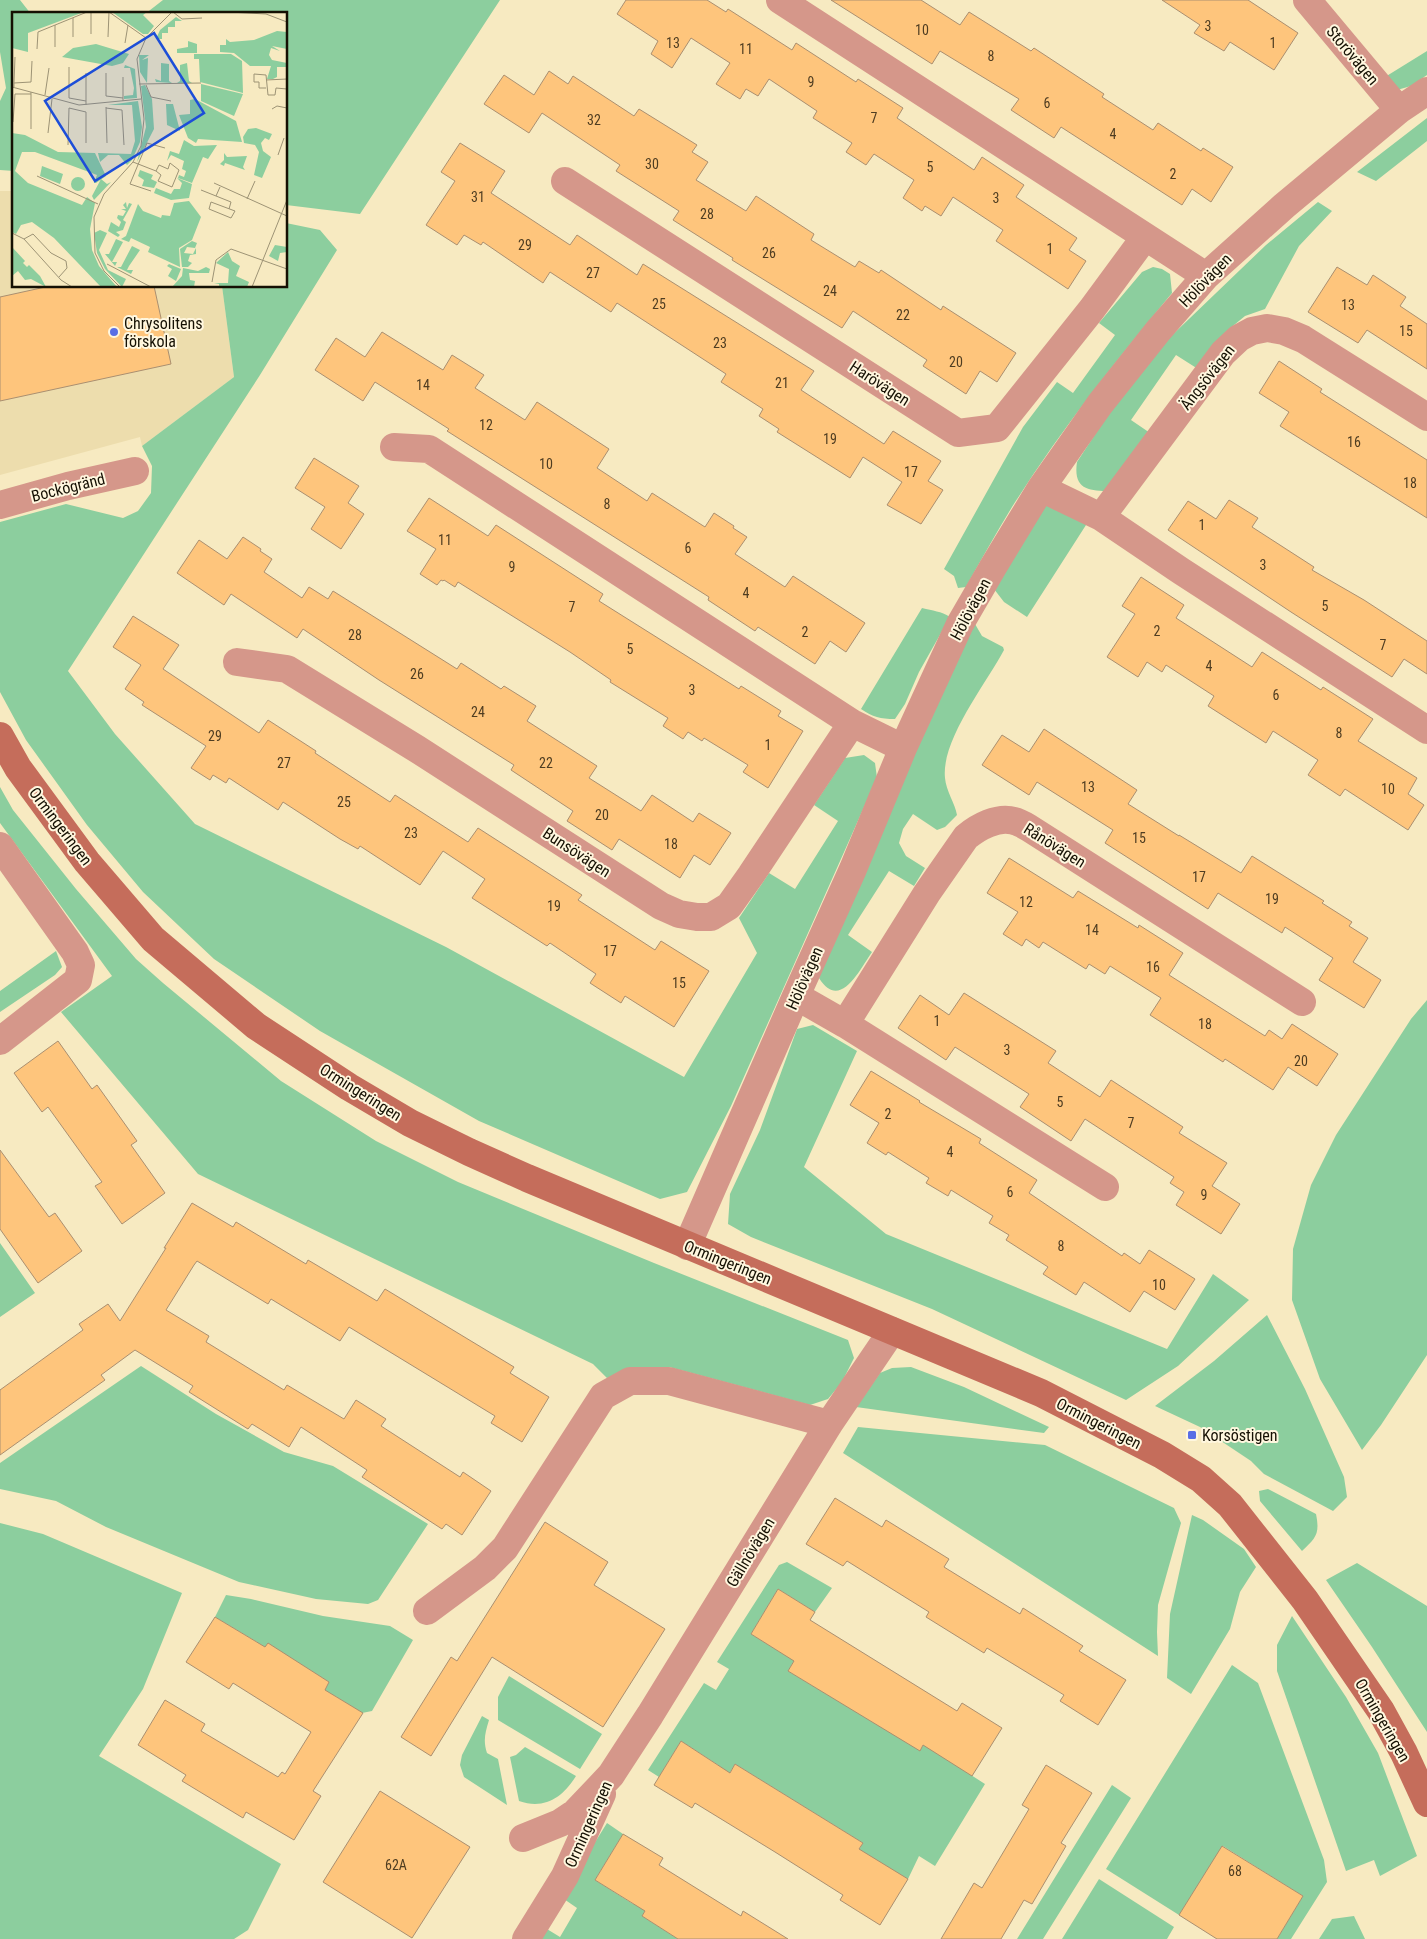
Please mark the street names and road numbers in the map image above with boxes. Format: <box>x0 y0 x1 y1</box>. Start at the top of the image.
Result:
street label: Storövägen <box>1322 22 1383 89</box>
street label: Hölövägen <box>1175 250 1235 311</box>
street label: Ängsövägen <box>1176 341 1239 414</box>
street label: Harövägen <box>846 357 913 410</box>
street label: Bockögränd <box>29 469 107 506</box>
street label: Hölövägen <box>946 575 995 643</box>
street label: Ormingeringen <box>25 784 96 869</box>
street label: Rånövägen <box>1020 819 1089 872</box>
street label: Bunsövägen <box>539 823 614 881</box>
street label: Hölövägen <box>782 944 827 1013</box>
street label: Ormingeringen <box>316 1060 405 1125</box>
street label: Ormingeringen <box>681 1236 774 1289</box>
street label: Ormingeringen <box>1053 1394 1144 1453</box>
street label: Gällnövägen <box>722 1514 779 1590</box>
street label: Ormingeringen <box>1351 1675 1414 1765</box>
street label: Ormingeringen <box>561 1778 616 1870</box>

